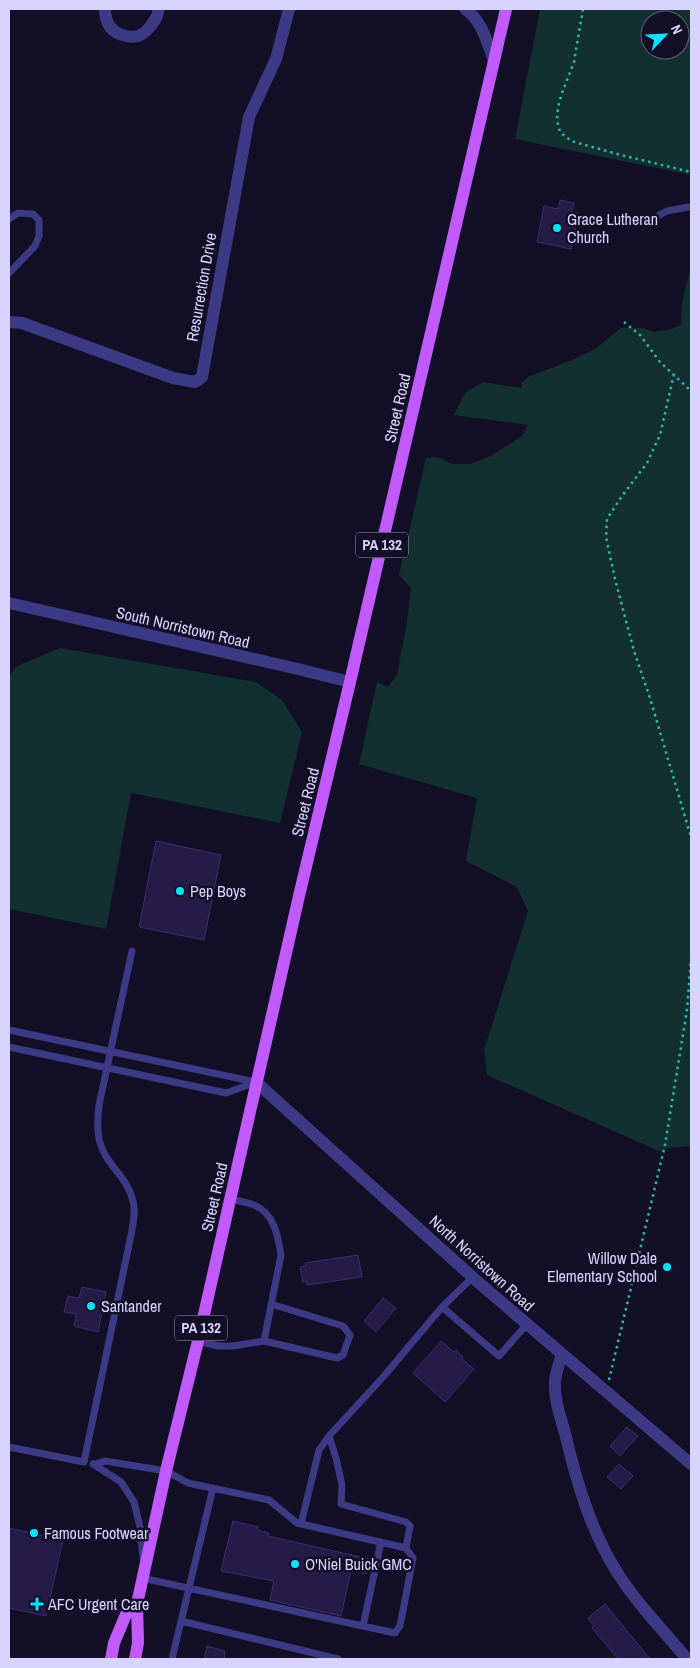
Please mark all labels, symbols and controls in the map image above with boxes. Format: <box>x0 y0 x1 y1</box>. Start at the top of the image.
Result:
north arrow <box>640 10 690 60</box>
text: N <box>667 22 687 37</box>
place label: Grace Lutheran Church <box>567 208 658 248</box>
marker: Grace Lutheran Church <box>551 222 563 234</box>
street label: Resurrection Drive <box>181 231 221 343</box>
street label: Street Road <box>378 371 416 445</box>
road number: PA 132 <box>356 532 408 558</box>
street label: South Norristown Road <box>114 601 252 653</box>
street label: Street Road <box>286 765 324 839</box>
place label: Pep Boys <box>190 880 246 902</box>
marker: Pep Boys <box>174 885 186 897</box>
street label: Street Road <box>195 1160 233 1234</box>
street label: North Norristown Road <box>425 1210 539 1316</box>
place label: Willow Dale Elementary School <box>547 1247 657 1287</box>
marker: Willow Dale Elementary School <box>661 1261 673 1273</box>
place label: Santander <box>101 1295 162 1317</box>
marker: Santander <box>85 1300 97 1312</box>
road number: PA 132 <box>175 1316 227 1340</box>
place label: Famous Footwear <box>44 1522 149 1544</box>
marker: Famous Footwear <box>28 1527 40 1539</box>
place label: O'Niel Buick GMC <box>305 1553 412 1575</box>
marker: O'Niel Buick GMC <box>289 1558 301 1570</box>
place label: AFC Urgent Care <box>47 1593 149 1615</box>
marker: AFC Urgent Care <box>30 1597 44 1611</box>

